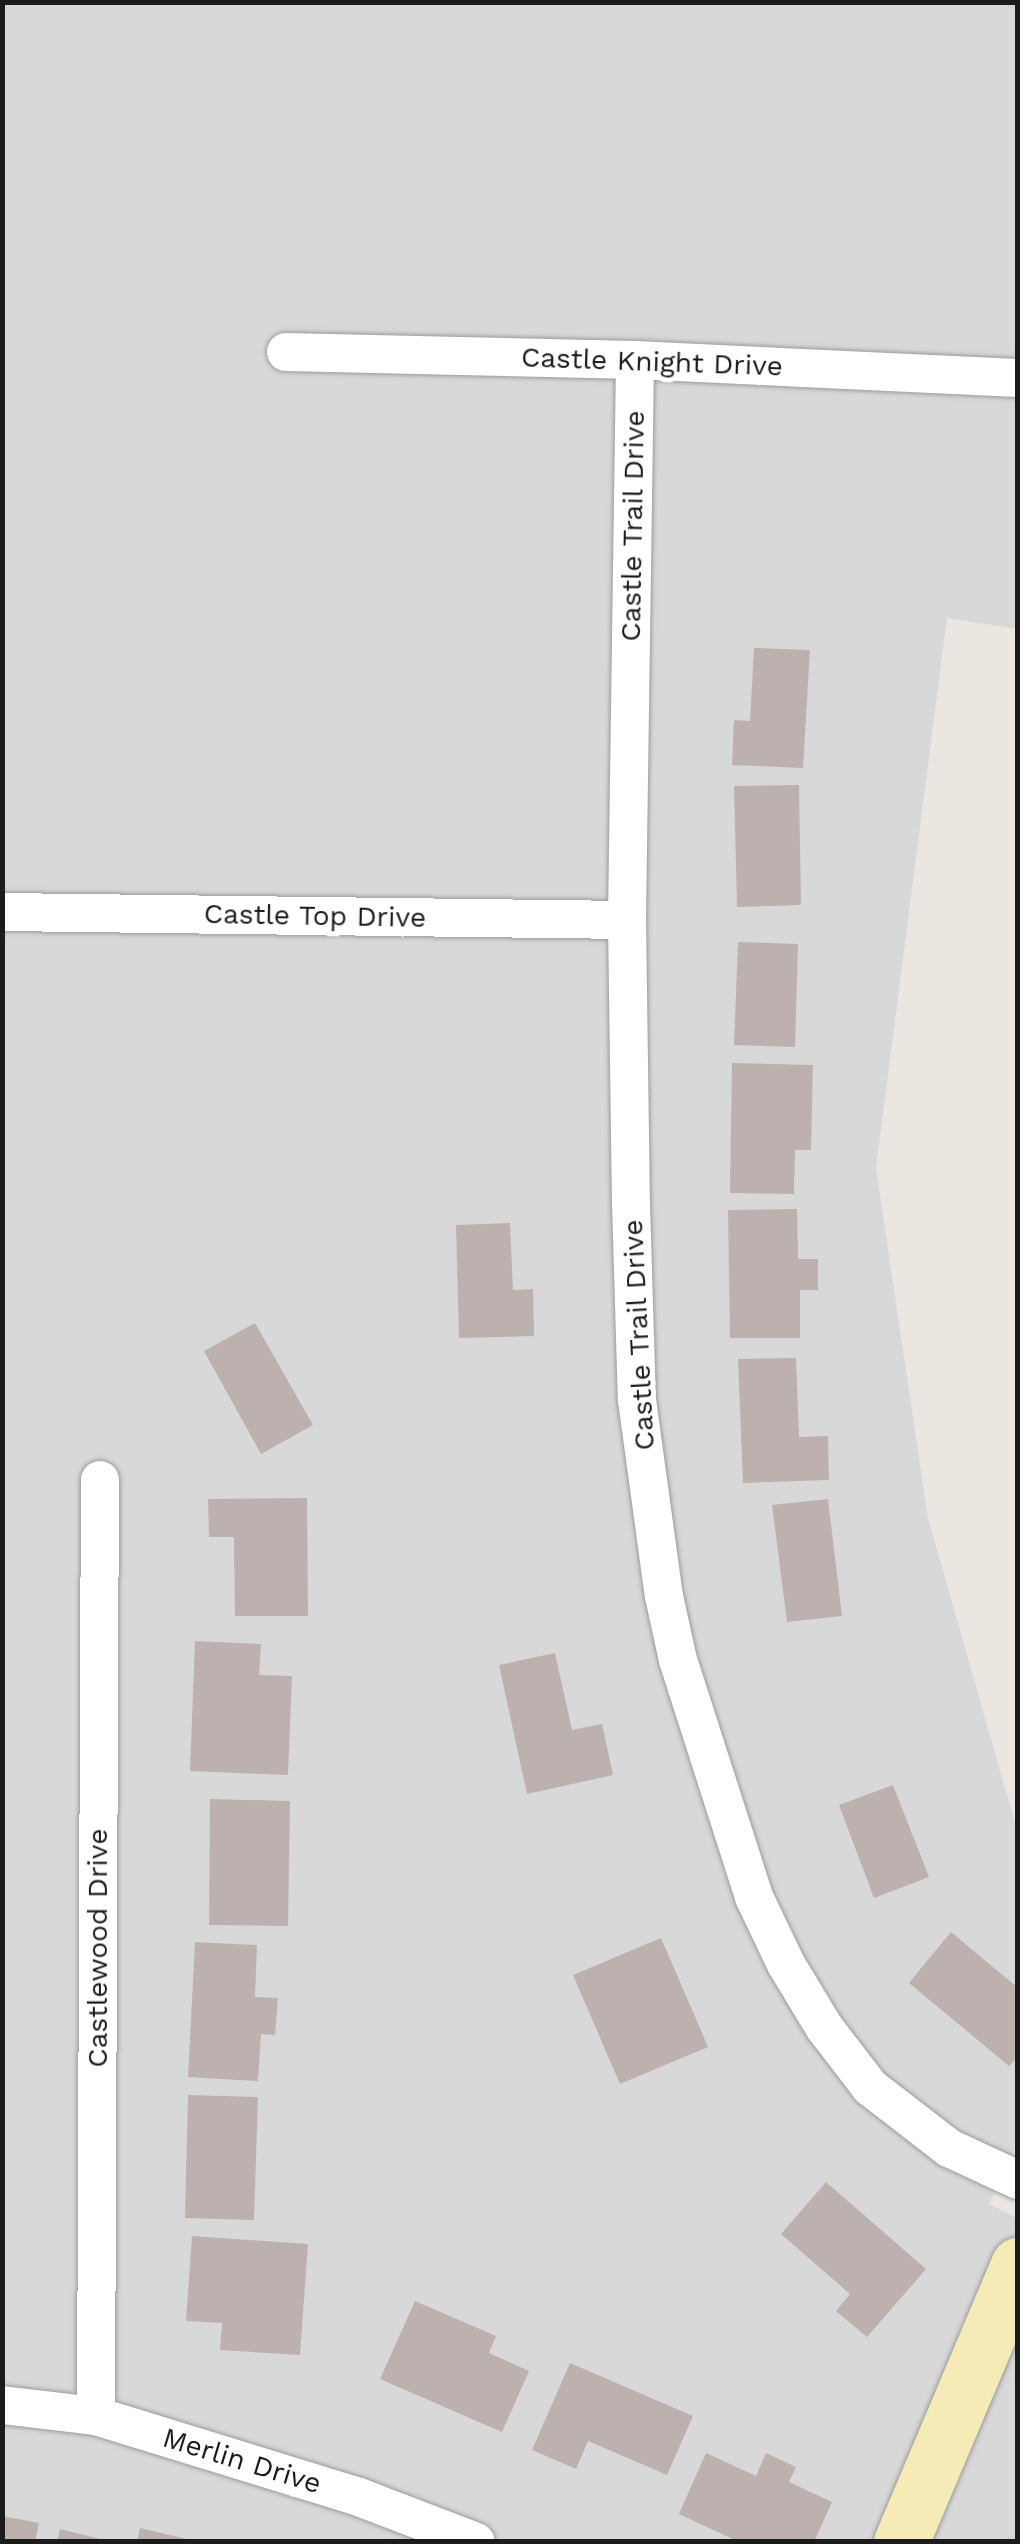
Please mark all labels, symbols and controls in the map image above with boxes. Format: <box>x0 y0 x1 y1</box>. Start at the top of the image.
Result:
street label: Castle Knight Drive <box>521 341 783 383</box>
street label: Castle Trail Drive <box>614 409 652 643</box>
street label: Castle Top Drive <box>203 897 427 935</box>
street label: Castle Trail Drive <box>616 1218 662 1452</box>
street label: Castlewood Drive <box>81 1828 115 2068</box>
street label: Merlin Drive <box>159 2421 325 2501</box>

